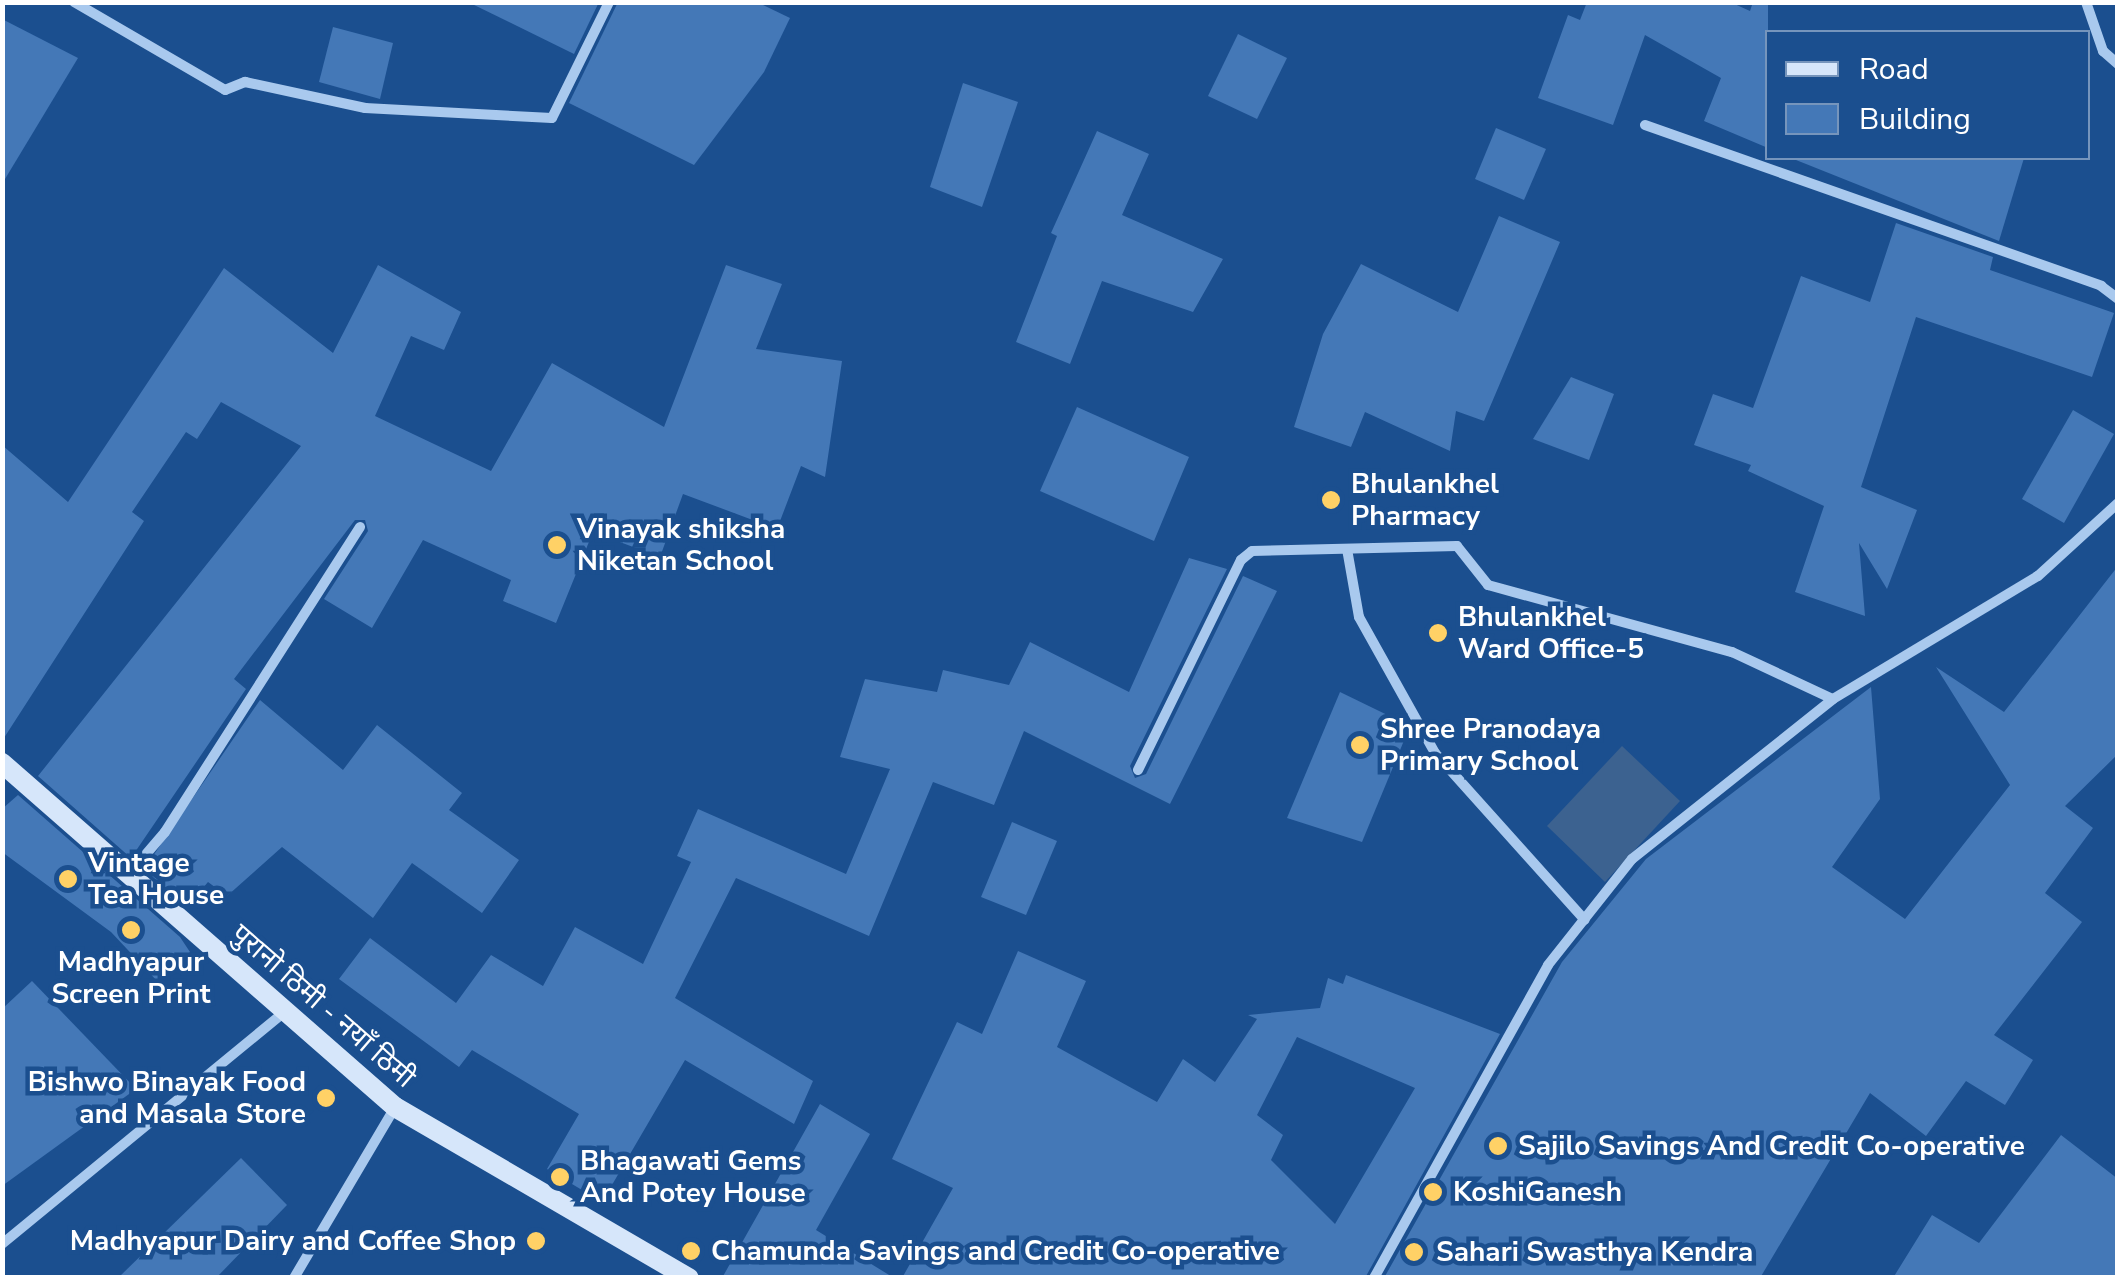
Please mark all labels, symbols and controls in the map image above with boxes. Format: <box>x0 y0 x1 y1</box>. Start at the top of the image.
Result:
legend <box>1765 30 2090 160</box>
text: Road <box>1859 49 1929 90</box>
text: Building <box>1859 99 1971 140</box>
place label: Bhulankhel Pharmacy <box>1351 467 1499 533</box>
marker: Bhulankhel Pharmacy <box>1320 489 1342 511</box>
place label: Vinayak shiksha Niketan School <box>577 512 785 578</box>
marker: Vinayak shiksha Niketan School <box>546 534 568 556</box>
place label: Bhulankhel Ward Office-5 <box>1458 600 1644 666</box>
marker: Bhulankhel Ward Office-5 <box>1427 622 1449 644</box>
place label: Shree Pranodaya Primary School <box>1380 712 1601 778</box>
marker: Shree Pranodaya Primary School <box>1349 734 1371 756</box>
place label: Vintage Tea House <box>88 846 224 912</box>
marker: Vintage Tea House <box>57 868 79 890</box>
street label: पुरानो ठिमी - नयाँ ठिमी <box>224 917 422 1095</box>
marker: Madhyapur Screen Print <box>120 919 142 941</box>
place label: Madhyapur Screen Print <box>51 945 211 1011</box>
place label: Bishwo Binayak Food and Masala Store <box>28 1065 306 1131</box>
marker: Bishwo Binayak Food and Masala Store <box>315 1087 337 1109</box>
place label: Sajilo Savings And Credit Co-operative <box>1518 1129 2025 1163</box>
marker: Sajilo Savings And Credit Co-operative <box>1487 1135 1509 1157</box>
place label: Bhagawati Gems And Potey House <box>580 1144 806 1210</box>
marker: Bhagawati Gems And Potey House <box>549 1166 571 1188</box>
place label: KoshiGanesh <box>1453 1175 1622 1209</box>
marker: KoshiGanesh <box>1422 1181 1444 1203</box>
place label: Madhyapur Dairy and Coffee Shop <box>70 1224 516 1258</box>
marker: Madhyapur Dairy and Coffee Shop <box>525 1230 547 1252</box>
place label: Chamunda Savings and Credit Co-operative <box>711 1234 1280 1268</box>
place label: Sahari Swasthya Kendra <box>1436 1235 1753 1269</box>
marker: Sahari Swasthya Kendra <box>1401 1239 1427 1265</box>
marker: Chamunda Savings and Credit Co-operative <box>680 1240 702 1262</box>

